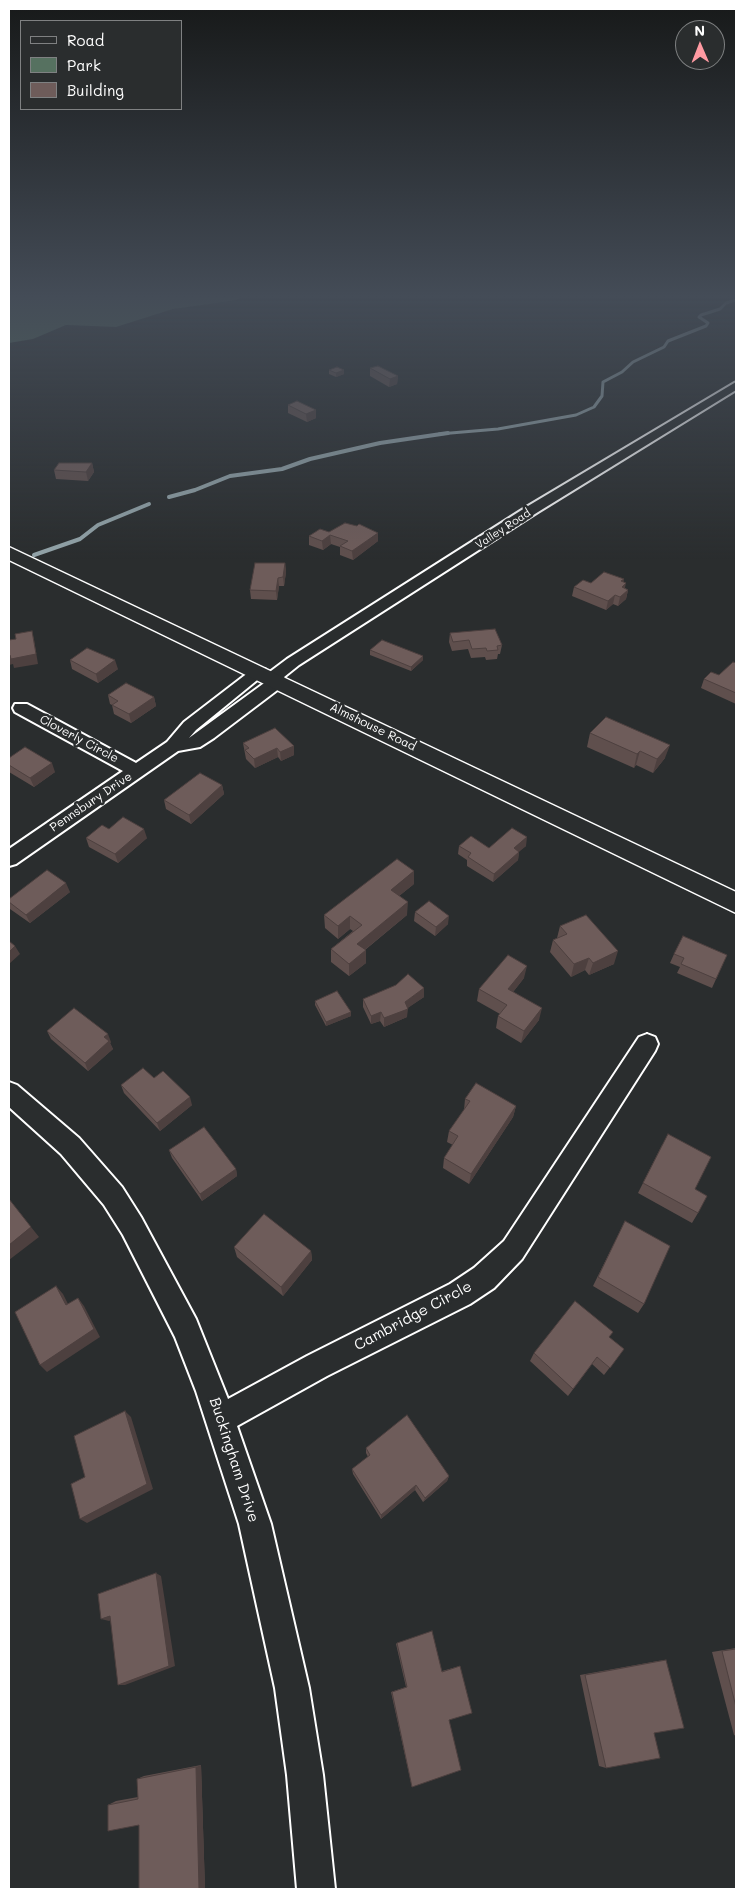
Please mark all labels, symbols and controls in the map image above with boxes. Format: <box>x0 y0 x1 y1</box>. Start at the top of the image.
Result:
legend <box>20 20 182 110</box>
north arrow <box>675 20 725 70</box>
text: N <box>694 21 705 40</box>
text: Road <box>67 30 104 50</box>
text: Park <box>67 55 101 75</box>
text: Building <box>67 80 124 100</box>
street label: Valley Road <box>473 506 533 552</box>
street label: Almshouse Road <box>328 700 418 754</box>
street label: Cloverly Circle <box>37 712 121 766</box>
street label: Pennsbury Drive <box>47 769 135 835</box>
street label: Cambridge Circle <box>351 1277 475 1355</box>
street label: Buckingham Drive <box>205 1395 263 1525</box>

